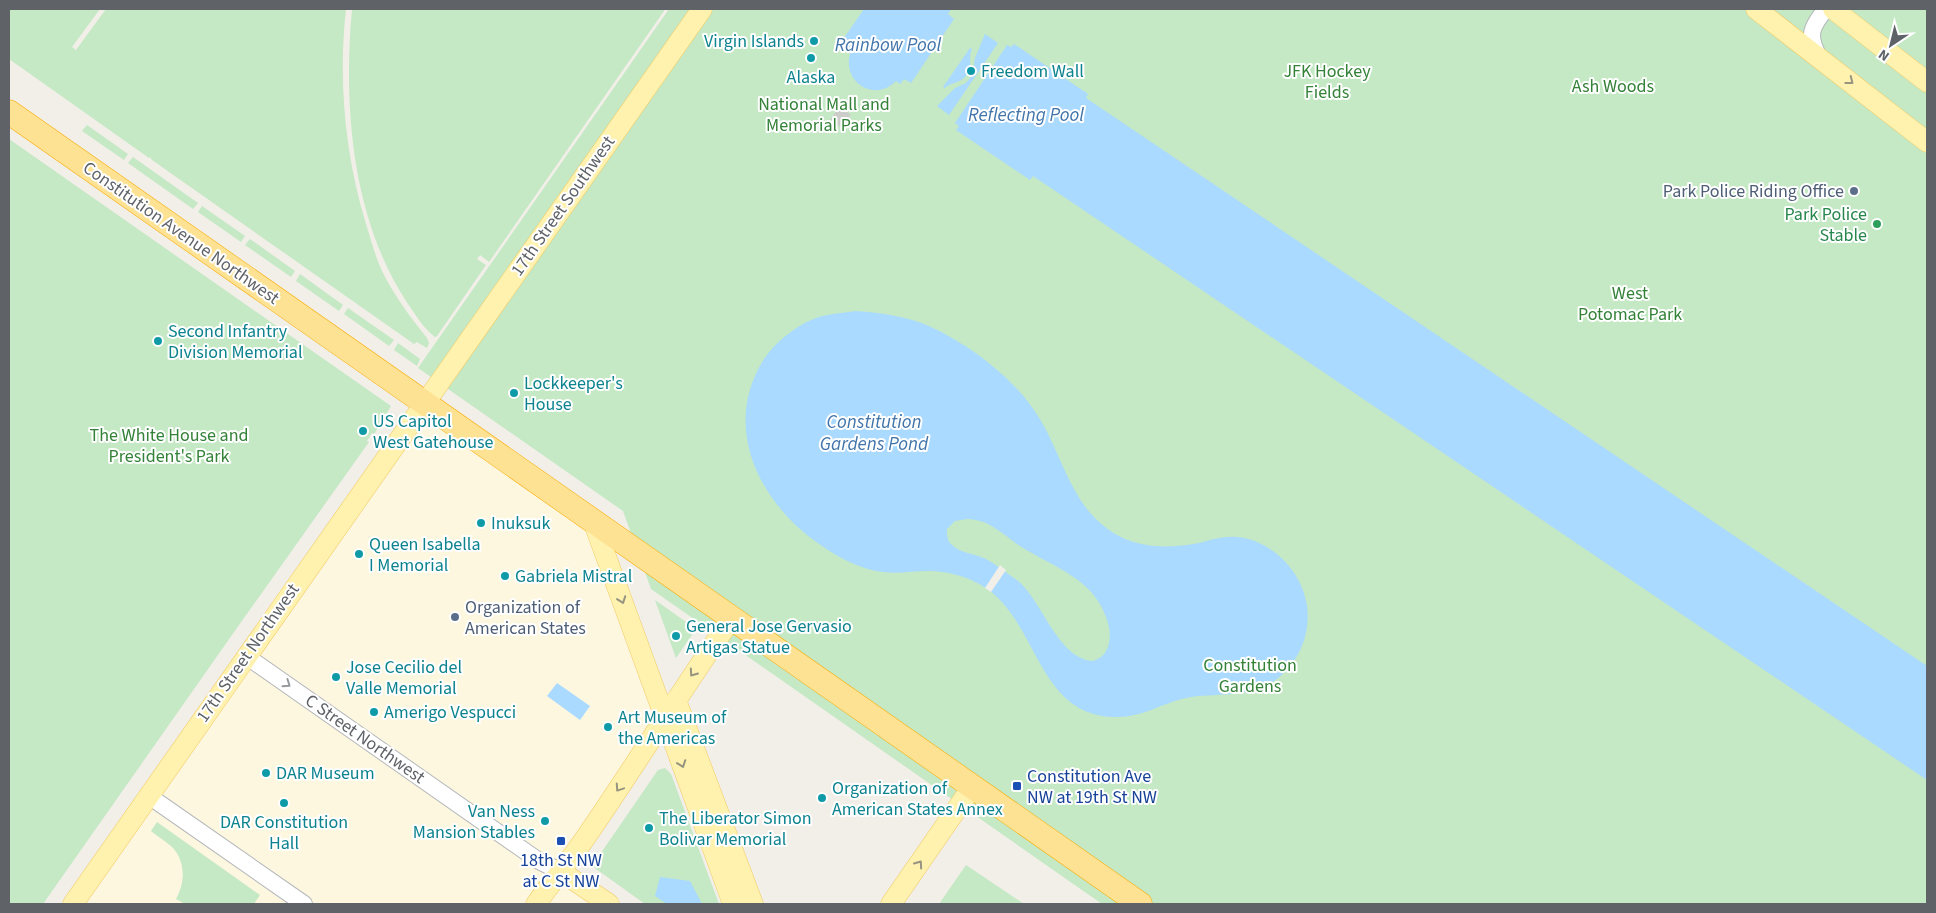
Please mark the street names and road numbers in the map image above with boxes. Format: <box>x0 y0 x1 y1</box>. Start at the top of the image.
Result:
street label: 17th Street Southwest <box>505 131 621 281</box>
street label: Constitution Avenue Northwest <box>78 155 284 311</box>
street label: 17th Street Northwest <box>191 578 305 728</box>
street label: C Street Northwest <box>300 688 430 790</box>

